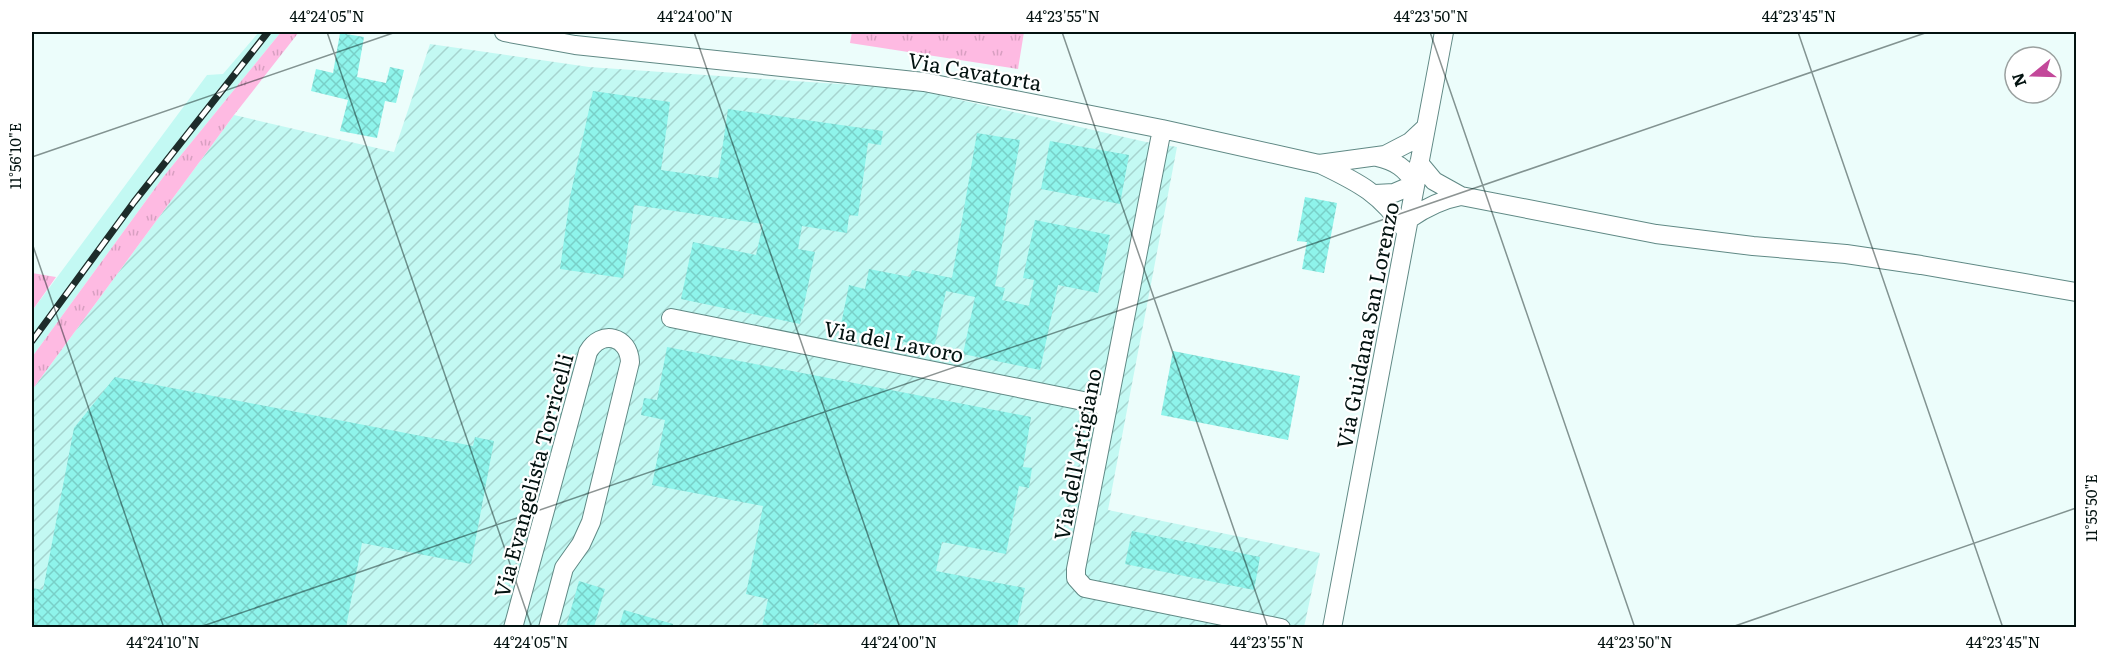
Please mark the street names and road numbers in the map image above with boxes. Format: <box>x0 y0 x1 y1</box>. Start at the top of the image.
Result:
street label: Via Cavatorta <box>906 43 1045 97</box>
street label: Via Guidana San Lorenzo <box>1327 199 1405 451</box>
street label: Via del Lavoro <box>821 311 967 369</box>
street label: Via Evangelista Torricelli <box>484 349 580 601</box>
street label: Via dell'Artigiano <box>1044 365 1108 543</box>

